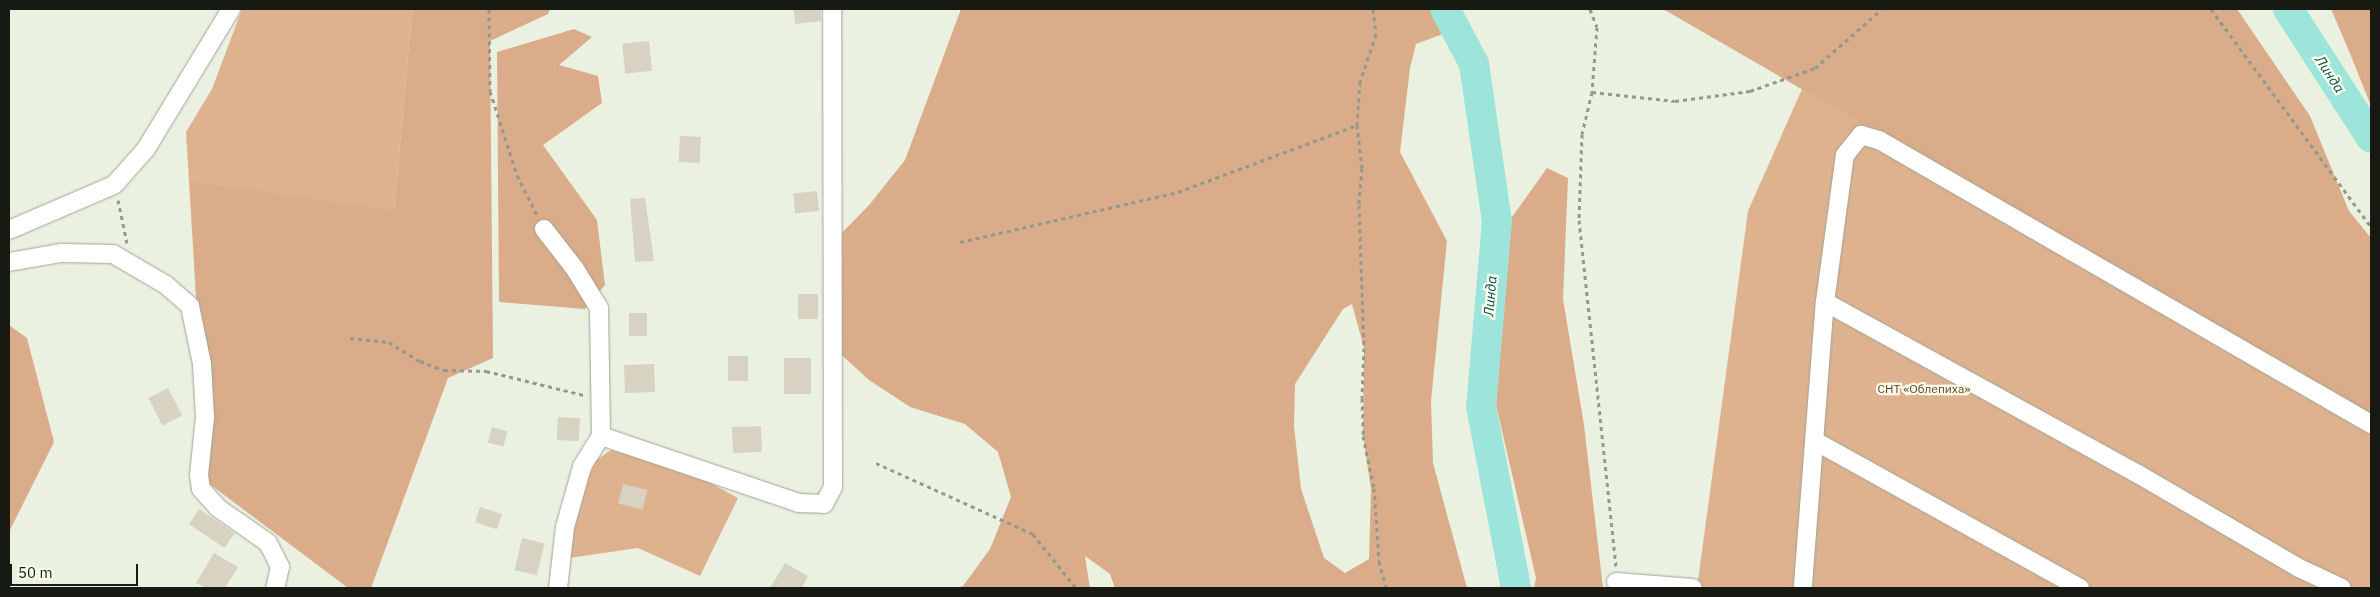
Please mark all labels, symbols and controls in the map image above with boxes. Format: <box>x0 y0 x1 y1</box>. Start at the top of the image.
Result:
water label: Линда <box>2312 52 2348 96</box>
water label: Линда <box>1480 275 1500 317</box>
park label: СНТ «Облепиха» <box>1878 382 1970 396</box>
scale bar <box>12 554 140 586</box>
text: 50 m <box>18 563 53 582</box>

